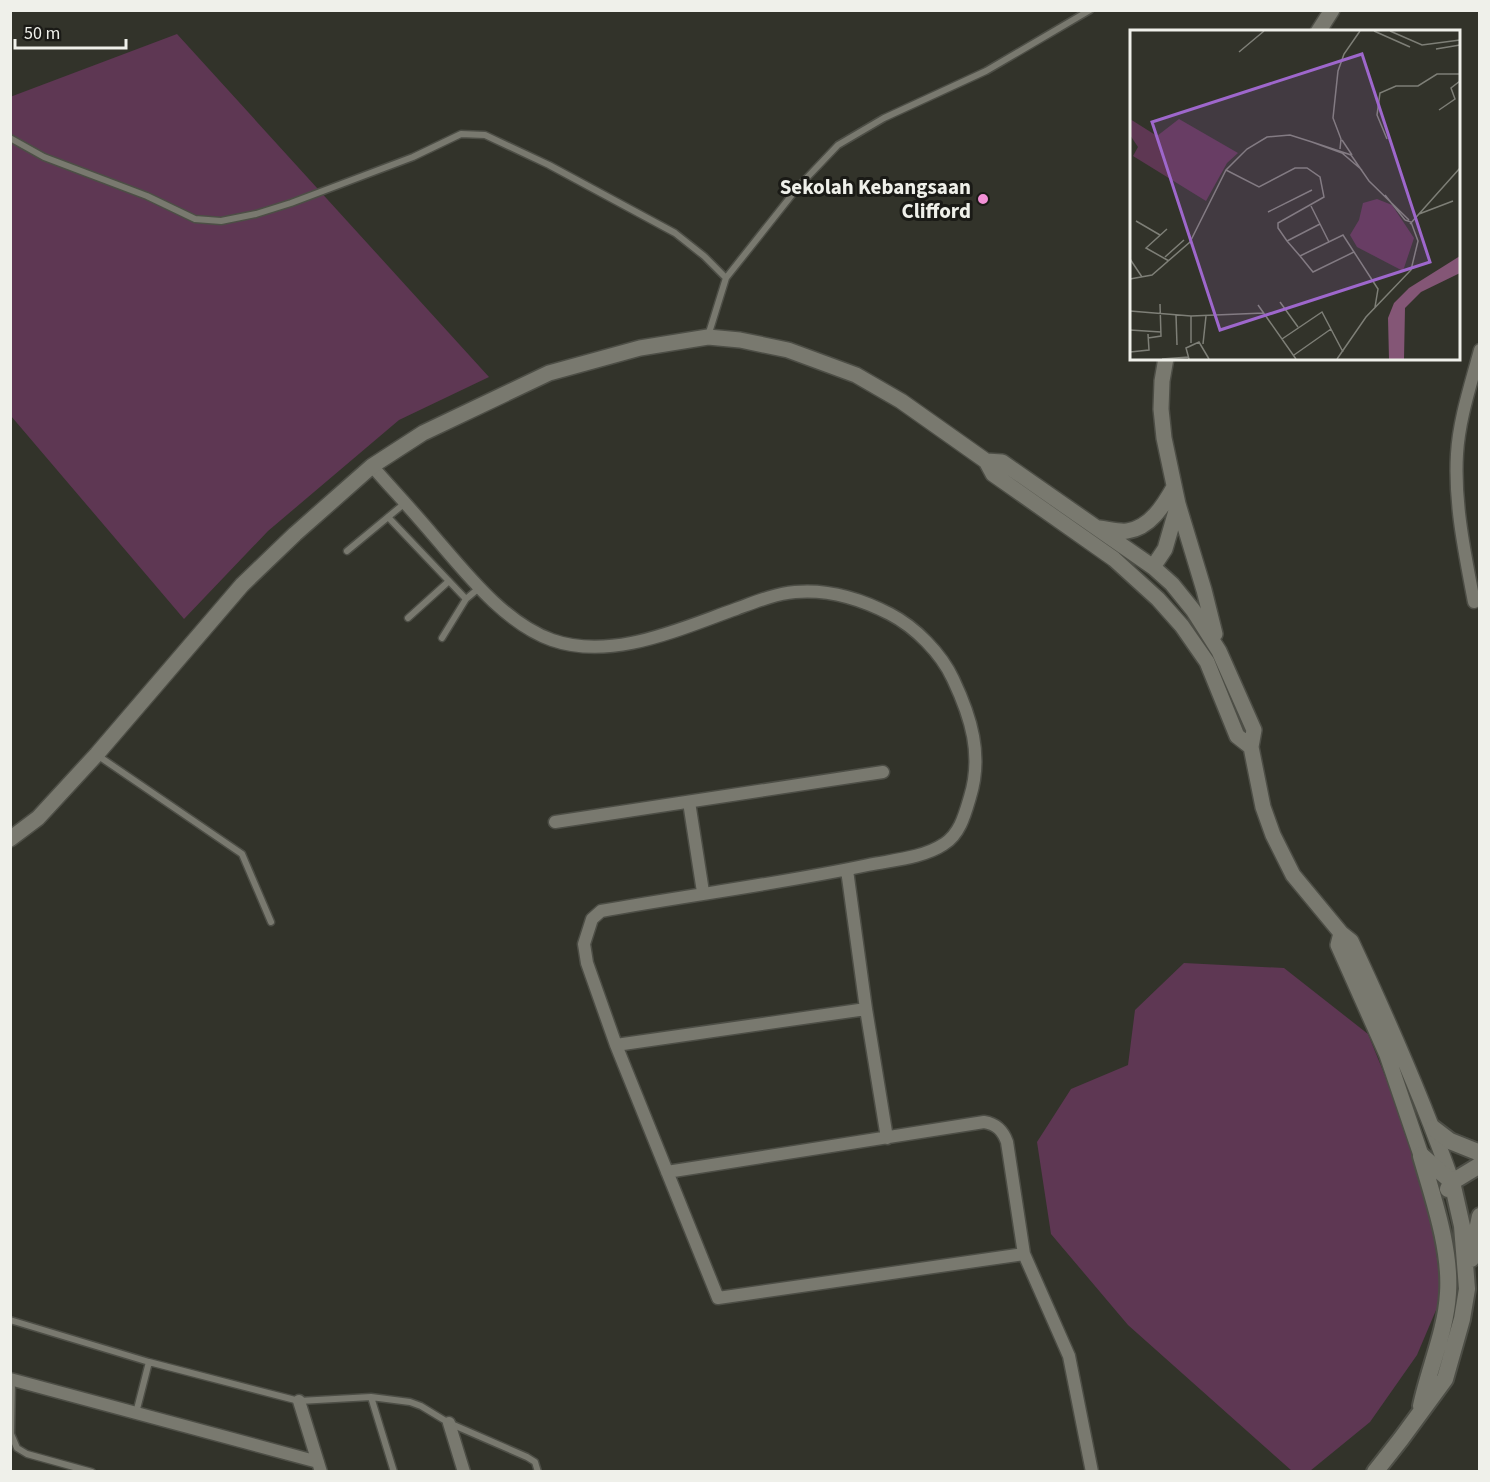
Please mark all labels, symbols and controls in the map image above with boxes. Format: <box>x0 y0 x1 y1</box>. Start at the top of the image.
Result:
scale bar <box>15 12 126 50</box>
text: 50 m <box>24 21 60 46</box>
inset map <box>1130 30 1460 360</box>
place label: Sekolah Kebangsaan Clifford <box>780 172 971 226</box>
marker: Sekolah Kebangsaan Clifford <box>976 192 990 206</box>

